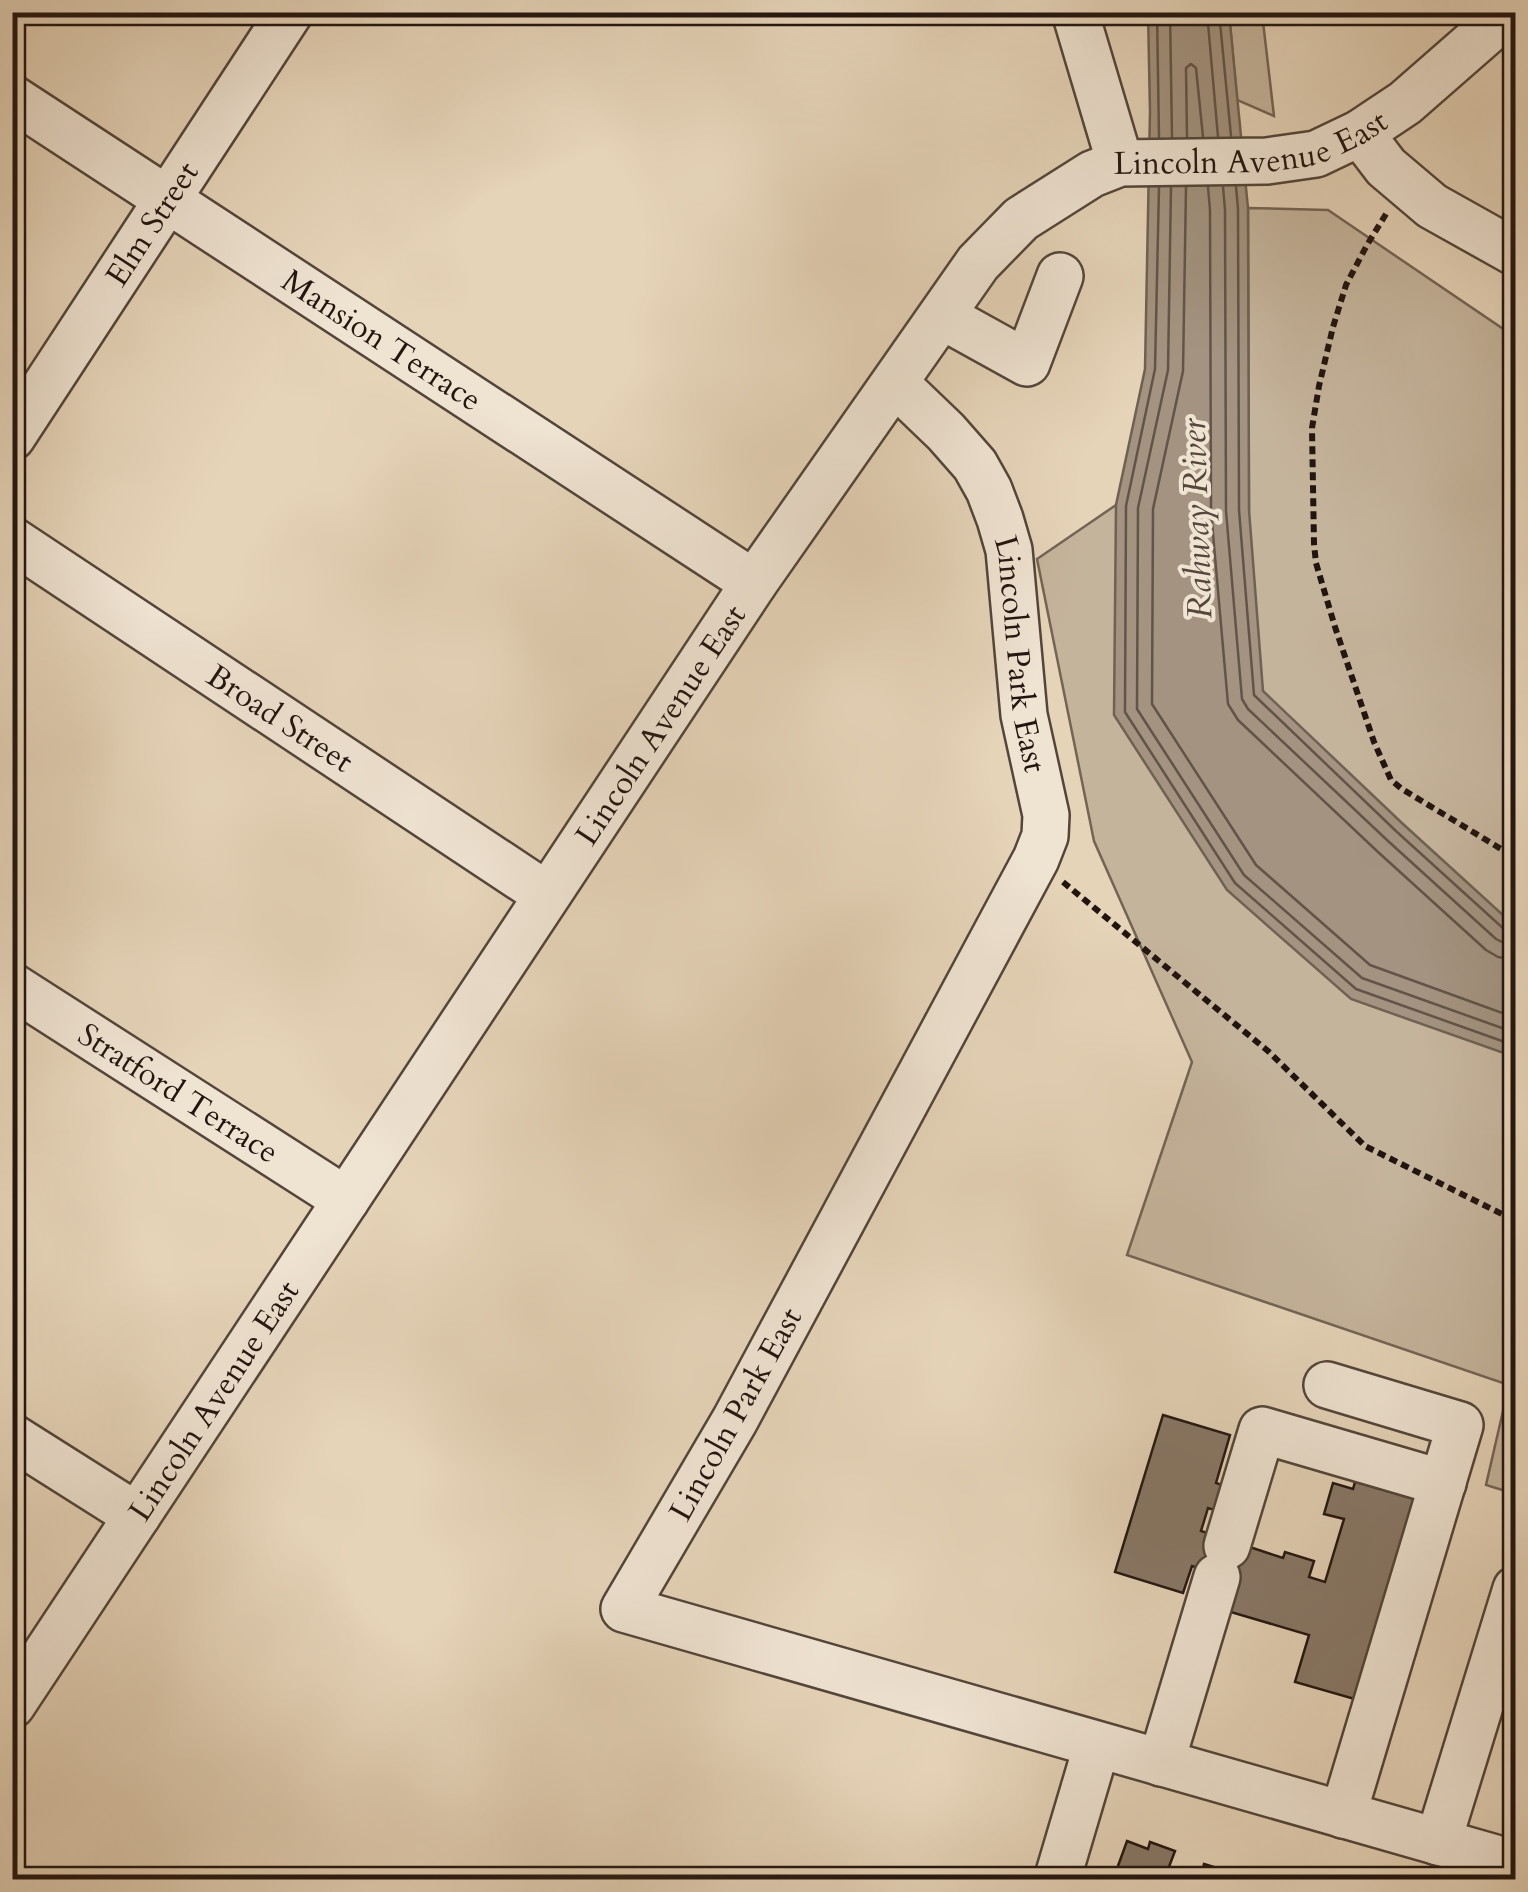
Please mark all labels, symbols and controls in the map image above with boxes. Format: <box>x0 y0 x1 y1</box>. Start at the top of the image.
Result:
street label: Lincoln Avenue East <box>1113 100 1396 186</box>
street label: Elm Street <box>96 153 209 295</box>
street label: Mansion Terrace <box>273 259 490 422</box>
water label: Rahway River <box>1169 416 1224 620</box>
street label: Lincoln Park East <box>983 531 1057 777</box>
street label: Lincoln Avenue East <box>565 597 757 854</box>
street label: Broad Street <box>198 654 362 783</box>
street label: Stratford Terrace <box>69 1013 287 1174</box>
street label: Lincoln Avenue East <box>119 1272 310 1530</box>
street label: Lincoln Park East <box>659 1300 813 1529</box>

